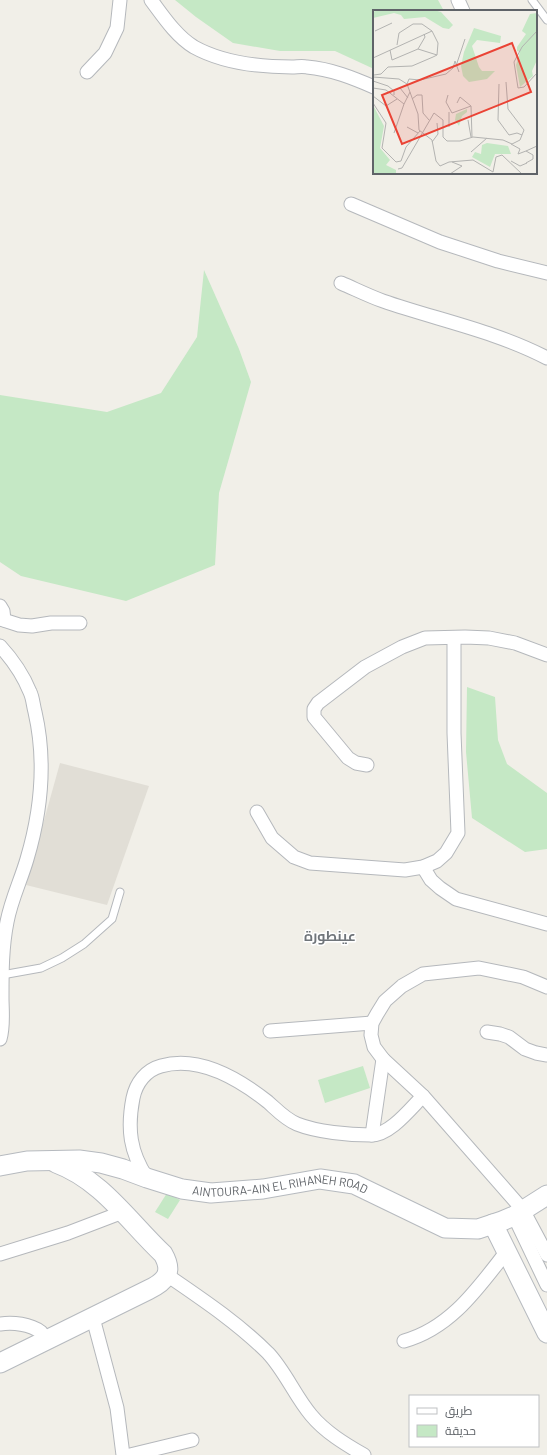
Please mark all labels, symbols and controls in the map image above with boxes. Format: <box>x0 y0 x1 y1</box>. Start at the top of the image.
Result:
inset map <box>373 10 537 174</box>
district label: عينطورة <box>304 927 356 945</box>
street label: AINTOURA-AIN EL RIHANEH ROAD <box>191 1171 370 1199</box>
legend <box>409 1395 539 1447</box>
text: طريق <box>445 1403 473 1418</box>
text: حديقة <box>445 1423 476 1438</box>

